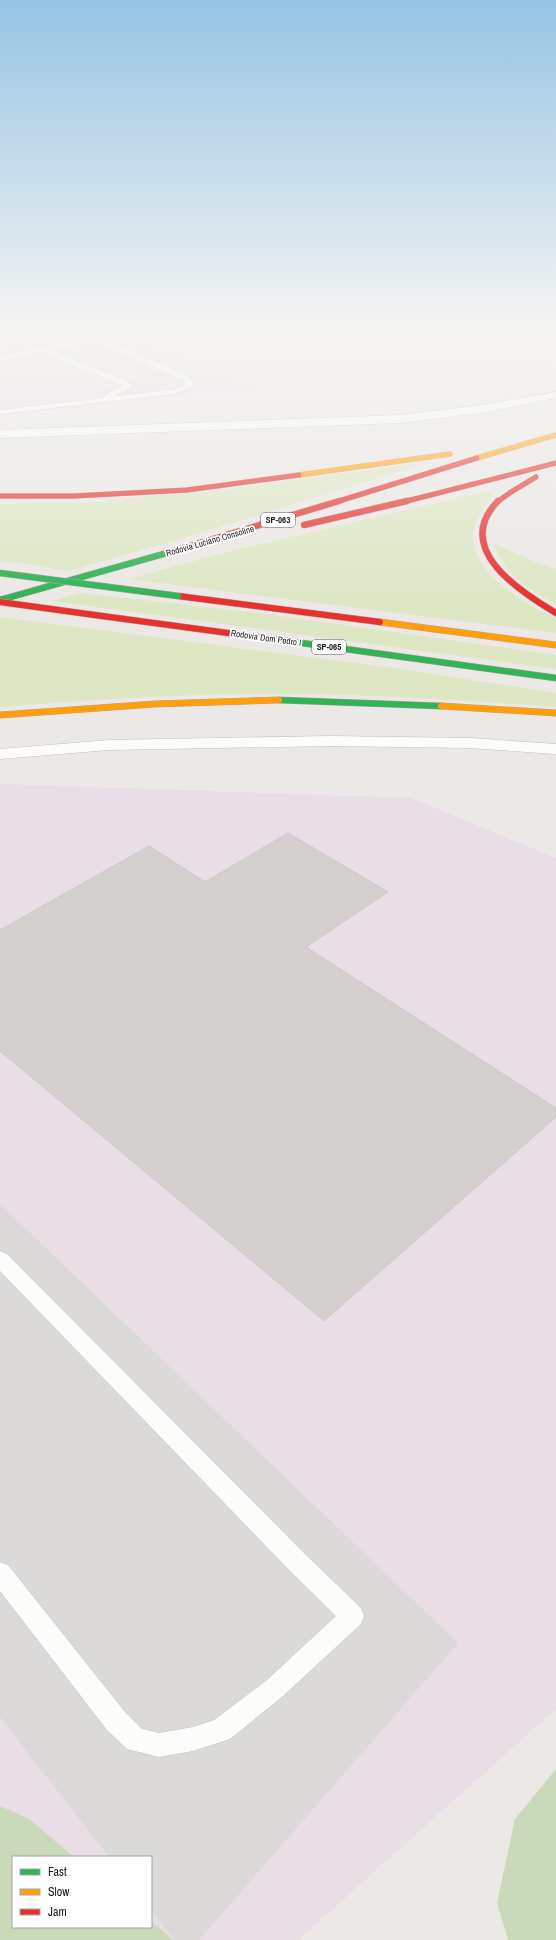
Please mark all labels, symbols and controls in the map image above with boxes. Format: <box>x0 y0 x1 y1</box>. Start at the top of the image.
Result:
road number: SP-063 <box>261 513 295 527</box>
street label: Rodovia Luciano Consoline <box>165 523 255 559</box>
street label: Rodovia Dom Pedro I <box>230 627 302 649</box>
road number: SP-065 <box>312 640 346 654</box>
legend <box>12 1856 152 1928</box>
text: Fast <box>48 1864 67 1880</box>
text: Slow <box>48 1884 70 1900</box>
text: Jam <box>48 1904 67 1920</box>

